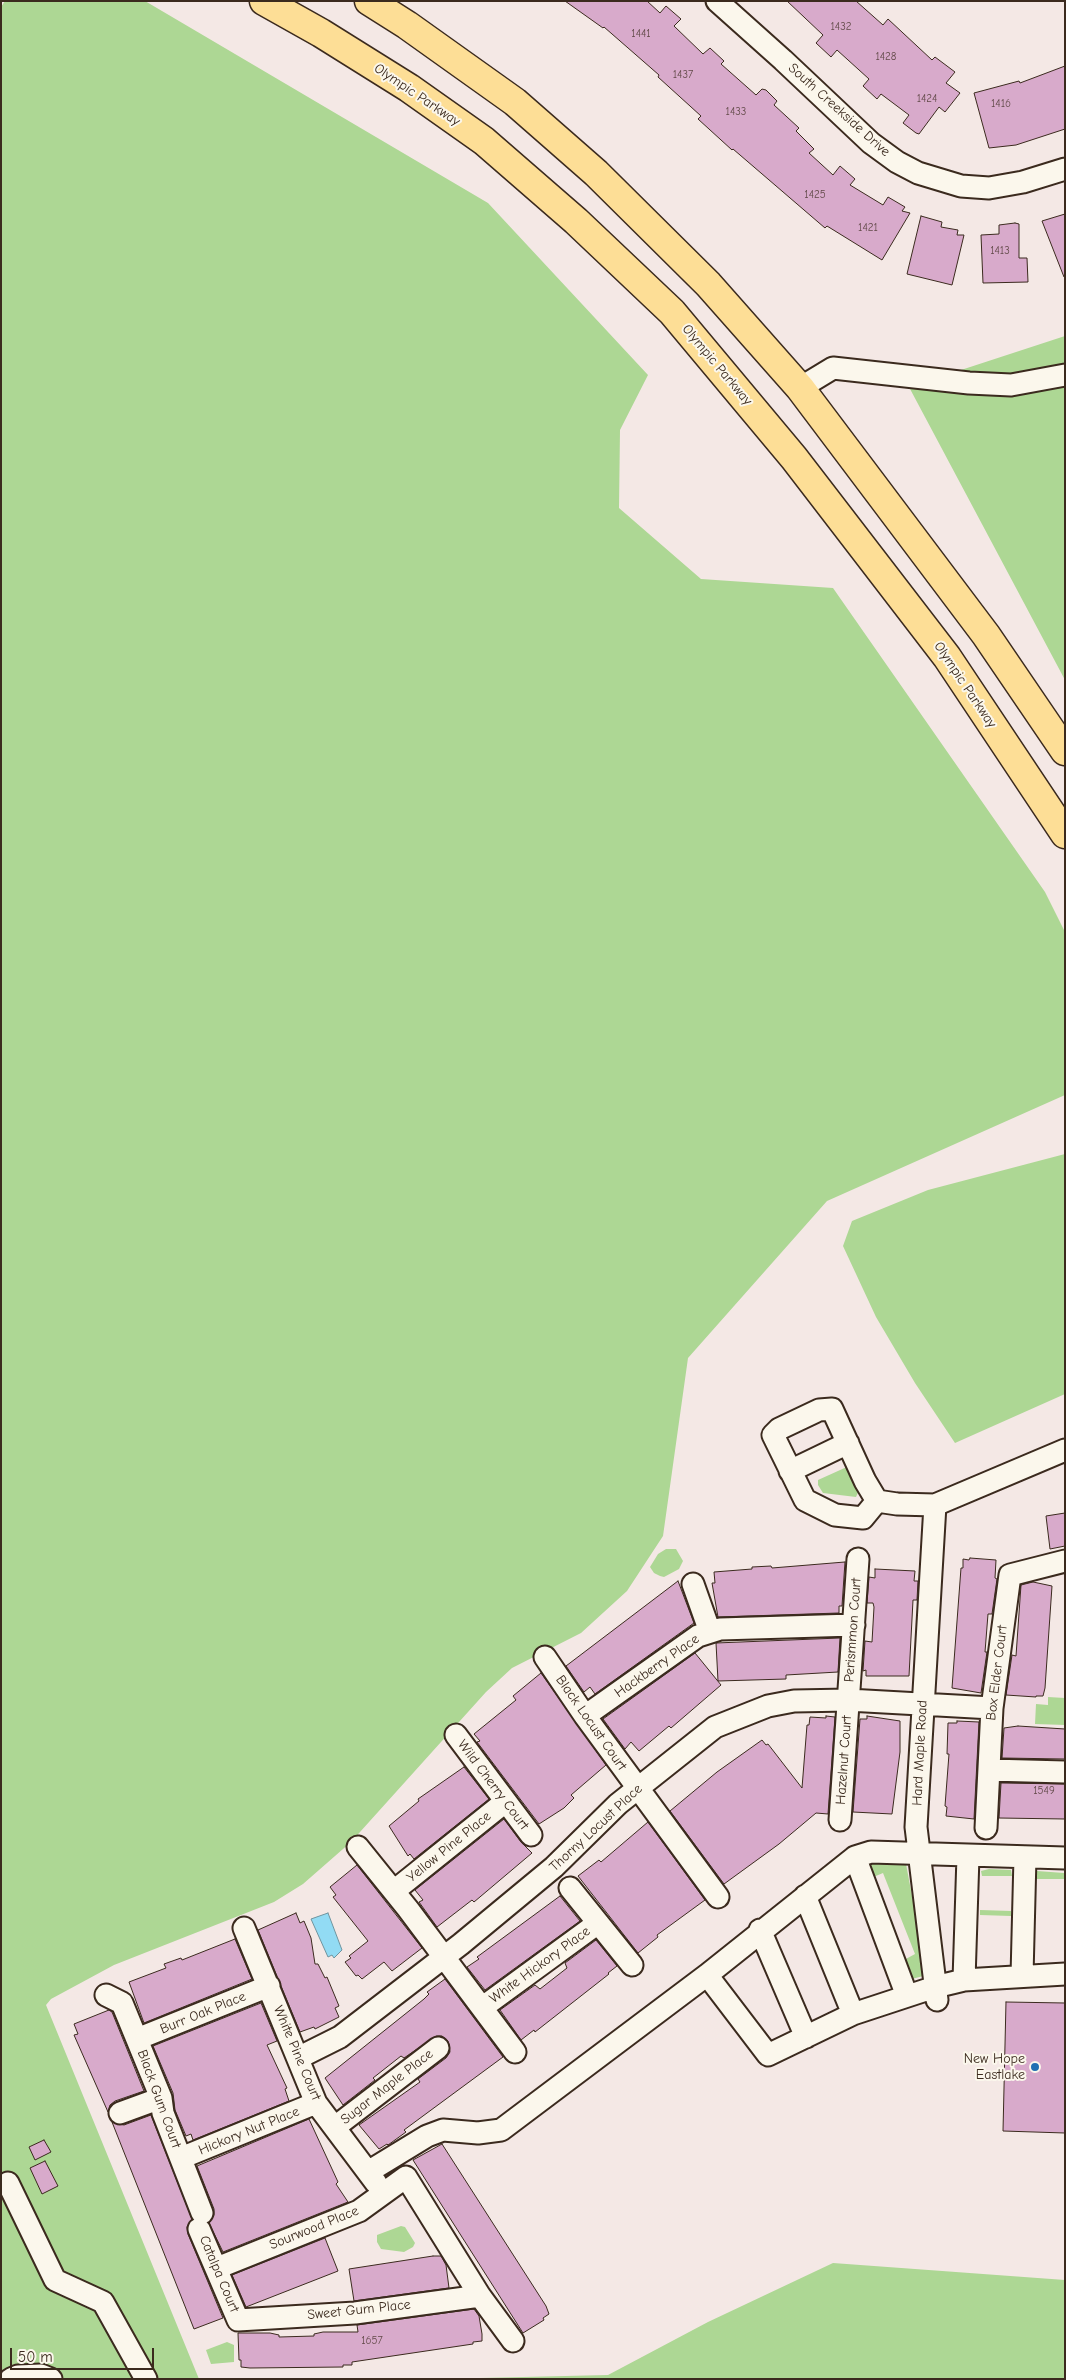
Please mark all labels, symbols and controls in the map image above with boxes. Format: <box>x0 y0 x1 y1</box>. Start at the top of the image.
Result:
house number: 1432 <box>831 20 851 34</box>
house number: 1441 <box>631 27 651 41</box>
house number: 1428 <box>875 50 897 64</box>
street label: Olympic Parkway <box>371 60 463 130</box>
street label: South Creekside Drive <box>785 60 893 160</box>
house number: 1437 <box>673 68 693 82</box>
house number: 1424 <box>917 92 937 106</box>
house number: 1416 <box>991 97 1011 111</box>
house number: 1433 <box>726 105 746 119</box>
house number: 1425 <box>804 188 826 202</box>
house number: 1421 <box>858 221 878 235</box>
house number: 1413 <box>990 244 1010 258</box>
street label: Olympic Parkway <box>678 321 756 409</box>
street label: Olympic Parkway <box>930 639 1000 731</box>
street label: Perismmon Court <box>841 1577 865 1683</box>
street label: Box Elder Court <box>983 1624 1011 1722</box>
street label: Hackberry Place <box>612 1631 702 1701</box>
street label: Black Locust Court <box>552 1672 630 1774</box>
street label: Hard Maple Road <box>909 1700 931 1806</box>
street label: Hazelnut Court <box>832 1715 856 1805</box>
street label: Wild Cherry Court <box>454 1737 532 1833</box>
street label: Thorny Locust Place <box>546 1781 646 1875</box>
house number: 1549 <box>1033 1784 1055 1798</box>
street label: Yellow Pine Place <box>404 1808 494 1886</box>
street label: White Hickory Place <box>486 1923 594 2007</box>
street label: Burr Oak Place <box>158 1988 248 2038</box>
street label: White Pine Court <box>269 2003 325 2103</box>
street label: Sugar Maple Place <box>337 2046 437 2128</box>
street label: Black Gum Court <box>133 2048 185 2150</box>
place label: New Hope Eastlake <box>964 2051 1025 2084</box>
marker: New Hope Eastlake <box>1029 2061 1041 2073</box>
street label: Hickory Nut Place <box>196 2103 302 2159</box>
street label: Sourwood Place <box>267 2202 361 2254</box>
street label: Catalpa Court <box>195 2233 243 2315</box>
street label: Sweet Gum Place <box>306 2296 412 2324</box>
house number: 1657 <box>361 2334 383 2348</box>
scale bar <box>12 2338 156 2370</box>
text: 50 m <box>18 2348 53 2366</box>

